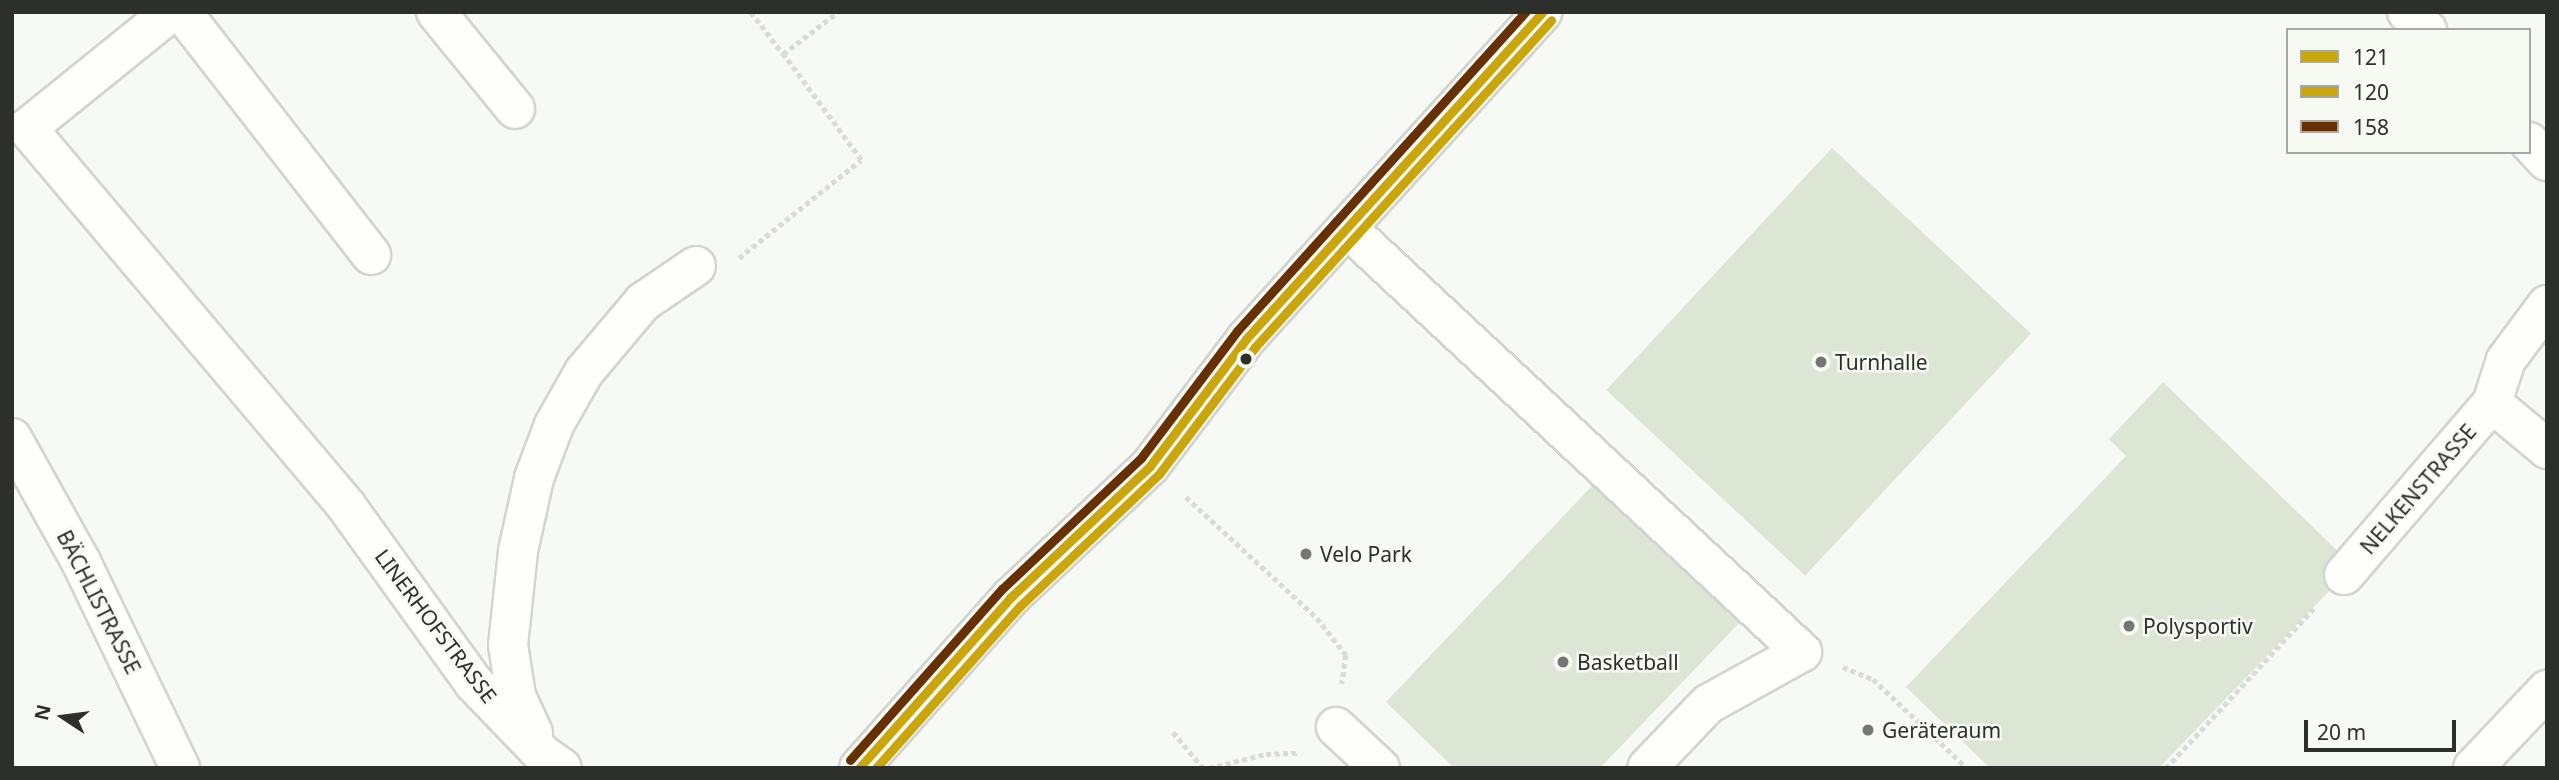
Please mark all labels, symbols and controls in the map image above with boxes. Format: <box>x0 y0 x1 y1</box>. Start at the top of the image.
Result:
legend <box>2286 28 2531 154</box>
text: 121 <box>2353 43 2389 71</box>
text: 120 <box>2353 78 2389 106</box>
text: 158 <box>2353 113 2389 141</box>
place label: Turnhalle <box>1835 349 1928 375</box>
unlabelled marker <box>1239 352 1253 366</box>
marker: Turnhalle <box>1813 354 1829 370</box>
street label: NELKENSTRASSE <box>2355 419 2481 559</box>
street label: BÄCHLISTRASSE <box>52 526 146 678</box>
place label: Velo Park <box>1320 541 1412 567</box>
street label: LINERHOFSTRASSE <box>370 544 502 708</box>
marker: Velo Park <box>1298 546 1314 562</box>
place label: Polysportiv <box>2143 613 2253 639</box>
marker: Polysportiv <box>2121 618 2137 634</box>
place label: Basketball <box>1577 649 1679 675</box>
marker: Basketball <box>1555 654 1571 670</box>
north arrow <box>28 682 98 752</box>
text: N <box>28 702 57 723</box>
scale bar <box>2307 706 2459 750</box>
place label: Geräteraum <box>1882 717 2001 743</box>
text: 20 m <box>2317 718 2366 746</box>
marker: Geräteraum <box>1860 722 1876 738</box>

